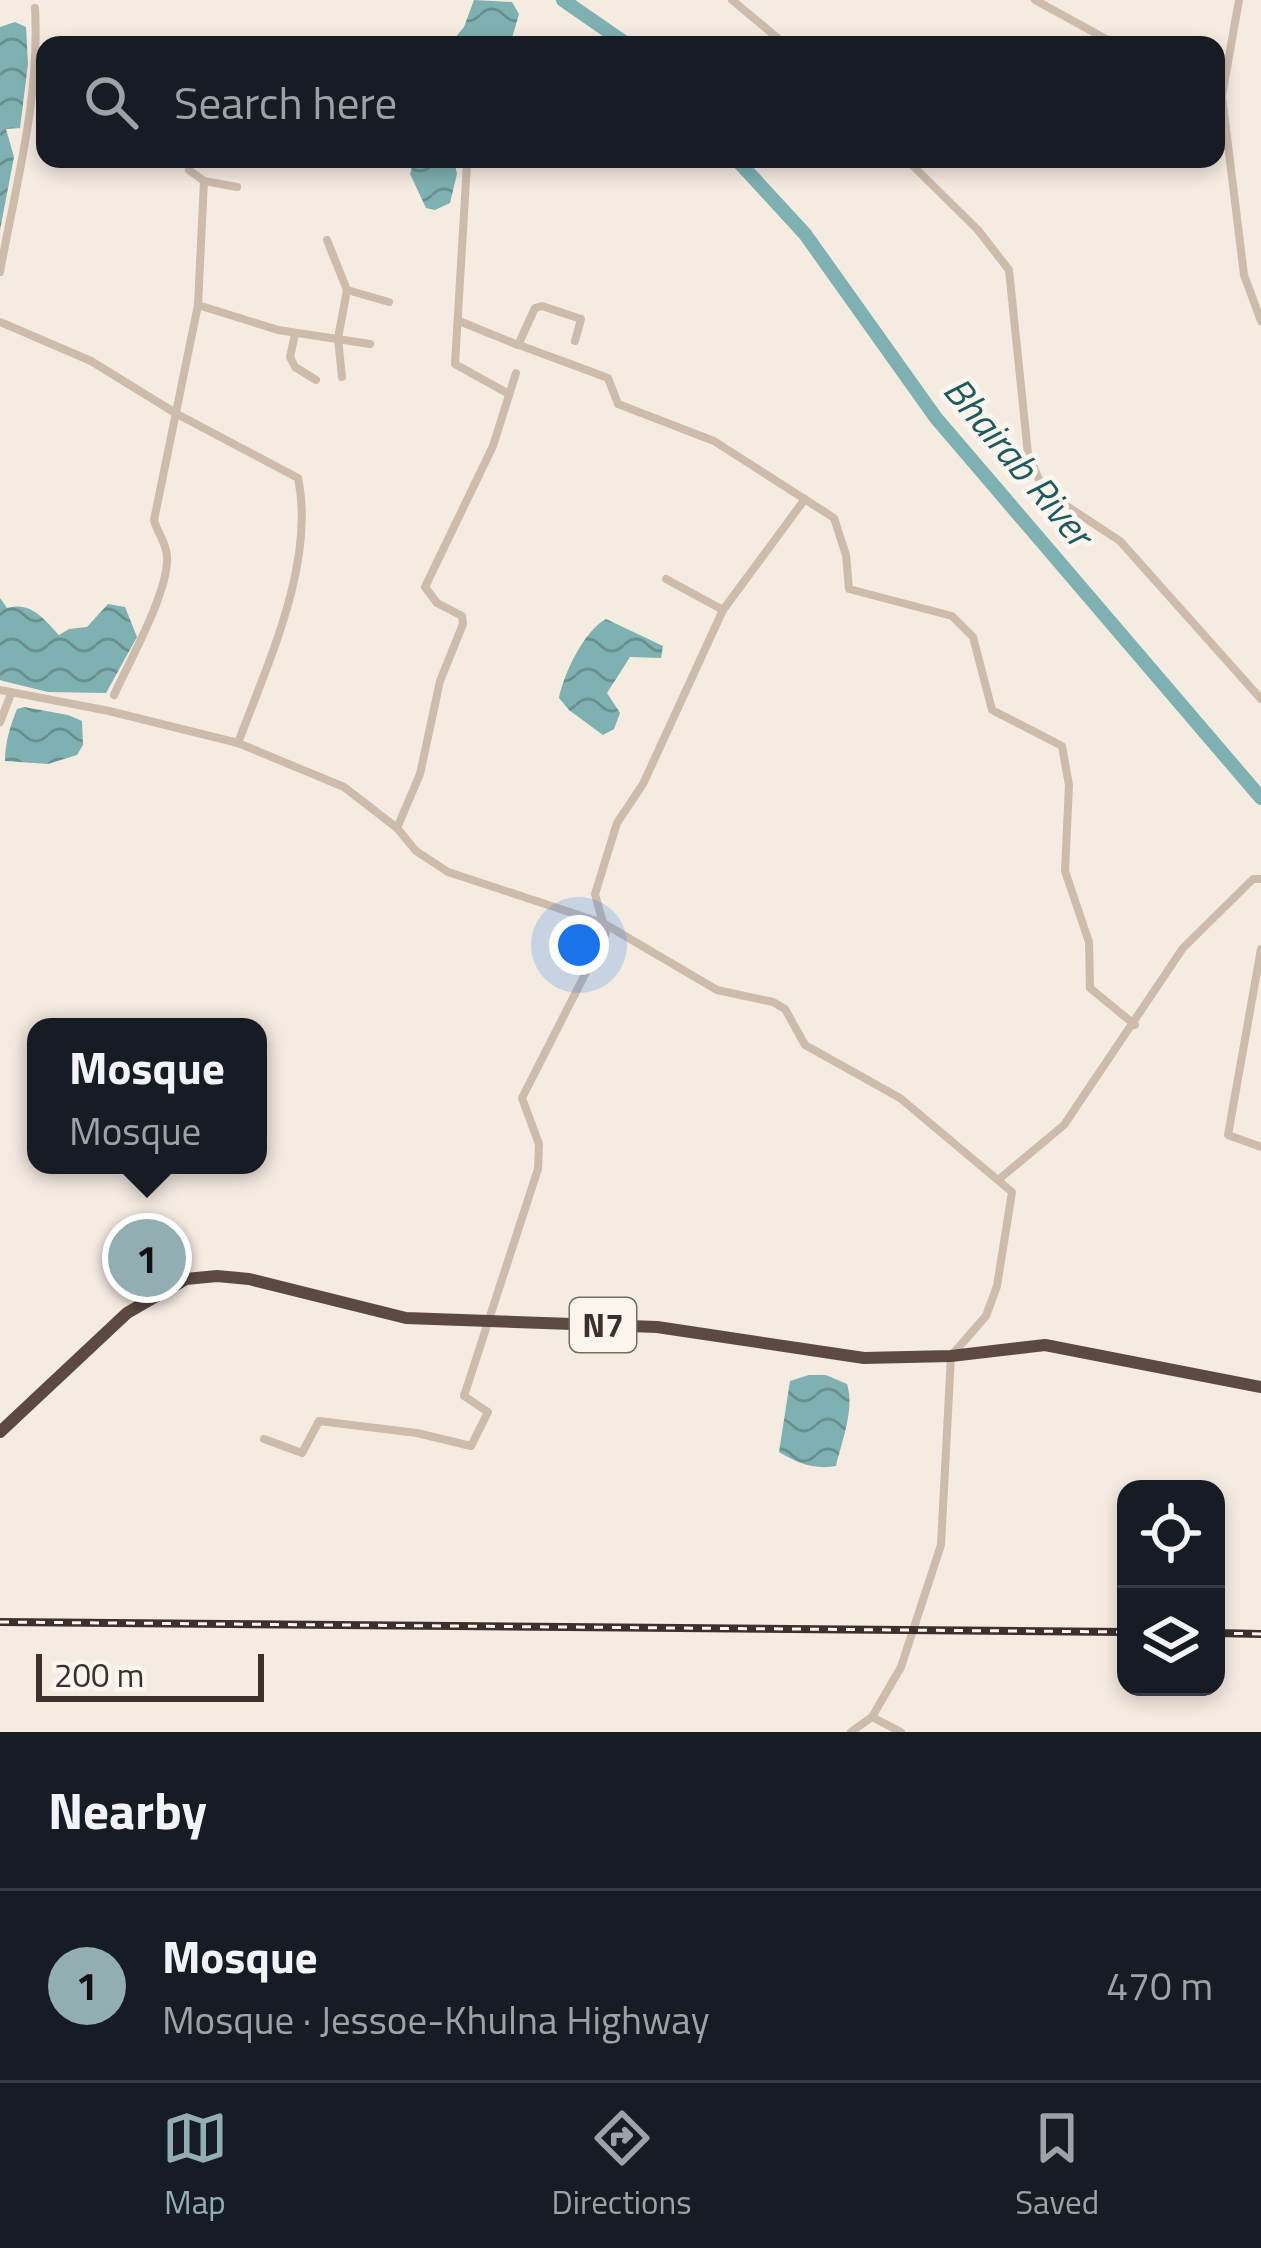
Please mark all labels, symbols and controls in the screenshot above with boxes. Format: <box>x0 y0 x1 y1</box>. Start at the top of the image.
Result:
search box <box>36 36 1225 168</box>
text: Search here <box>174 68 397 136</box>
icon: search <box>78 69 144 135</box>
water label: Bhairab River <box>930 363 1111 563</box>
your location <box>549 915 609 975</box>
popup <box>27 1018 267 1174</box>
text: Mosque <box>69 1033 225 1101</box>
text: Mosque <box>69 1101 201 1160</box>
pin: 1 <box>108 1213 186 1303</box>
road number: N7 <box>570 1298 636 1352</box>
map controls <box>1117 1480 1225 1696</box>
button: locate <box>1117 1480 1225 1588</box>
button: layers <box>1117 1588 1225 1696</box>
scale bar <box>36 1648 264 1701</box>
text: 200 m <box>54 1650 144 1700</box>
text: Nearby <box>48 1771 207 1849</box>
text: Mosque <box>162 1922 318 1990</box>
text: 1 <box>76 1956 98 2015</box>
text: 470 m <box>1106 1956 1213 2015</box>
text: Mosque · Jessoe-Khulna Highway <box>162 1990 710 2049</box>
tab: Map <box>162 2105 228 2227</box>
tab: Directions <box>552 2105 691 2227</box>
tab: Saved <box>1015 2105 1099 2227</box>

